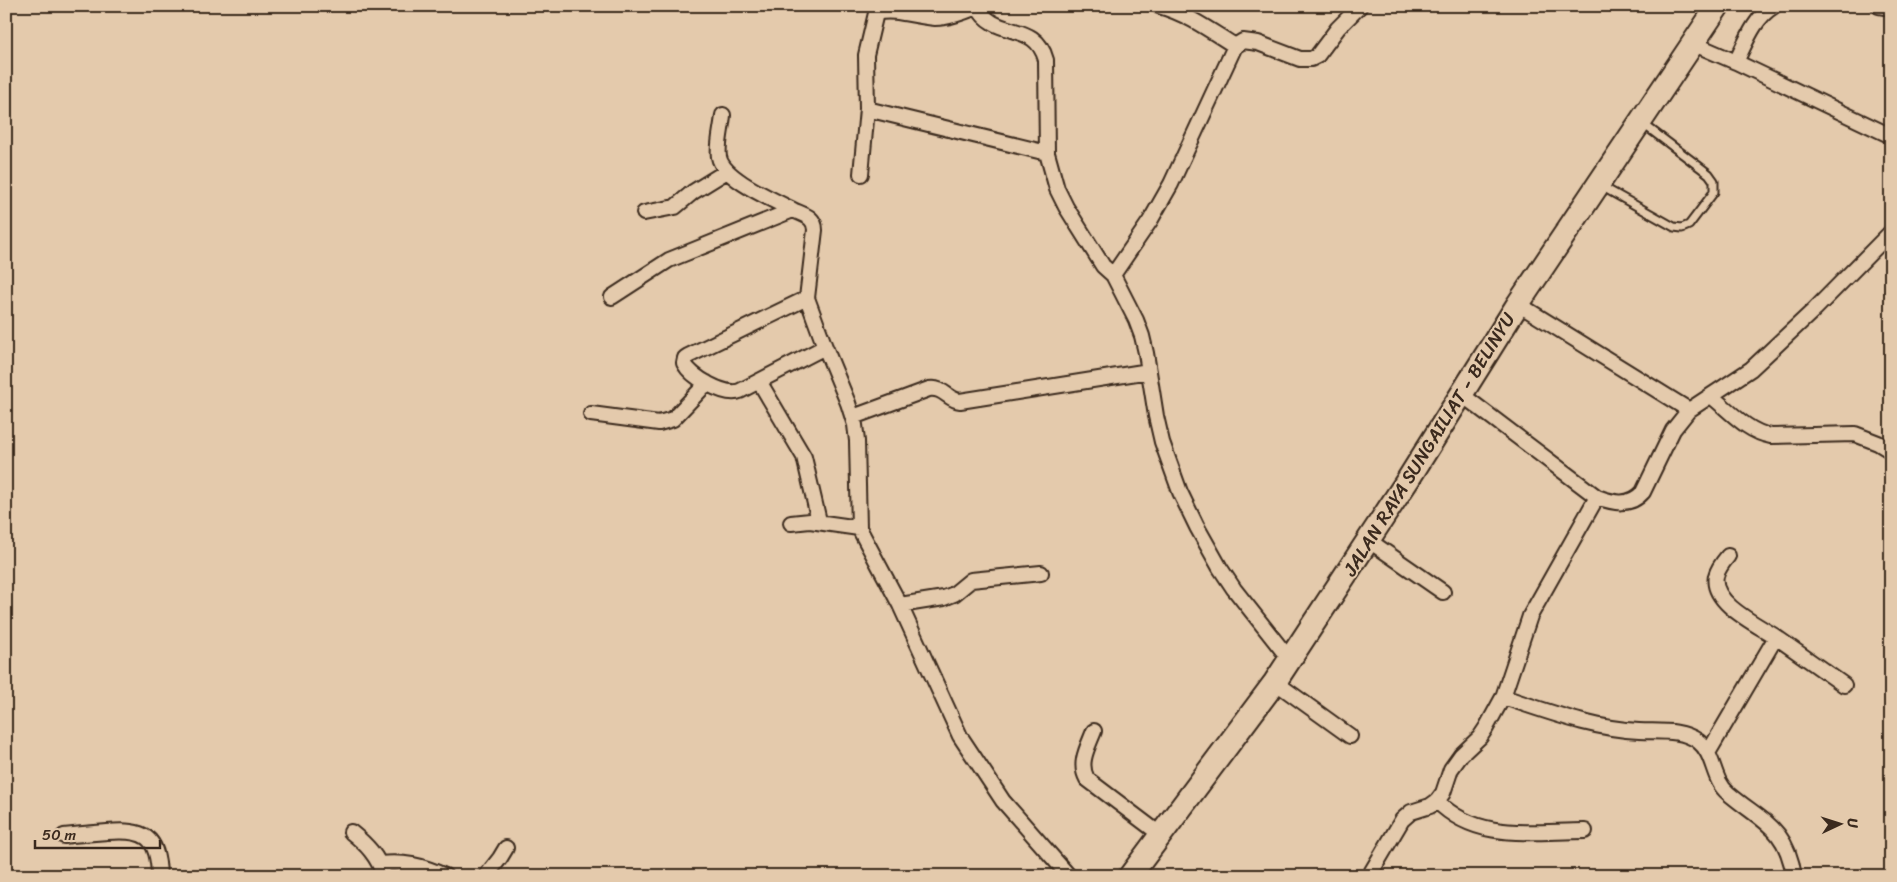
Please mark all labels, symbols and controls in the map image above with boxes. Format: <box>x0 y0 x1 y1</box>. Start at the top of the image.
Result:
street label: JALAN RAYA SUNGAILIAT - BELINYU <box>1333 305 1524 583</box>
north arrow <box>1814 800 1864 850</box>
scale bar <box>35 817 160 849</box>
text: U <box>1840 818 1865 829</box>
text: 50 m <box>42 822 77 848</box>

